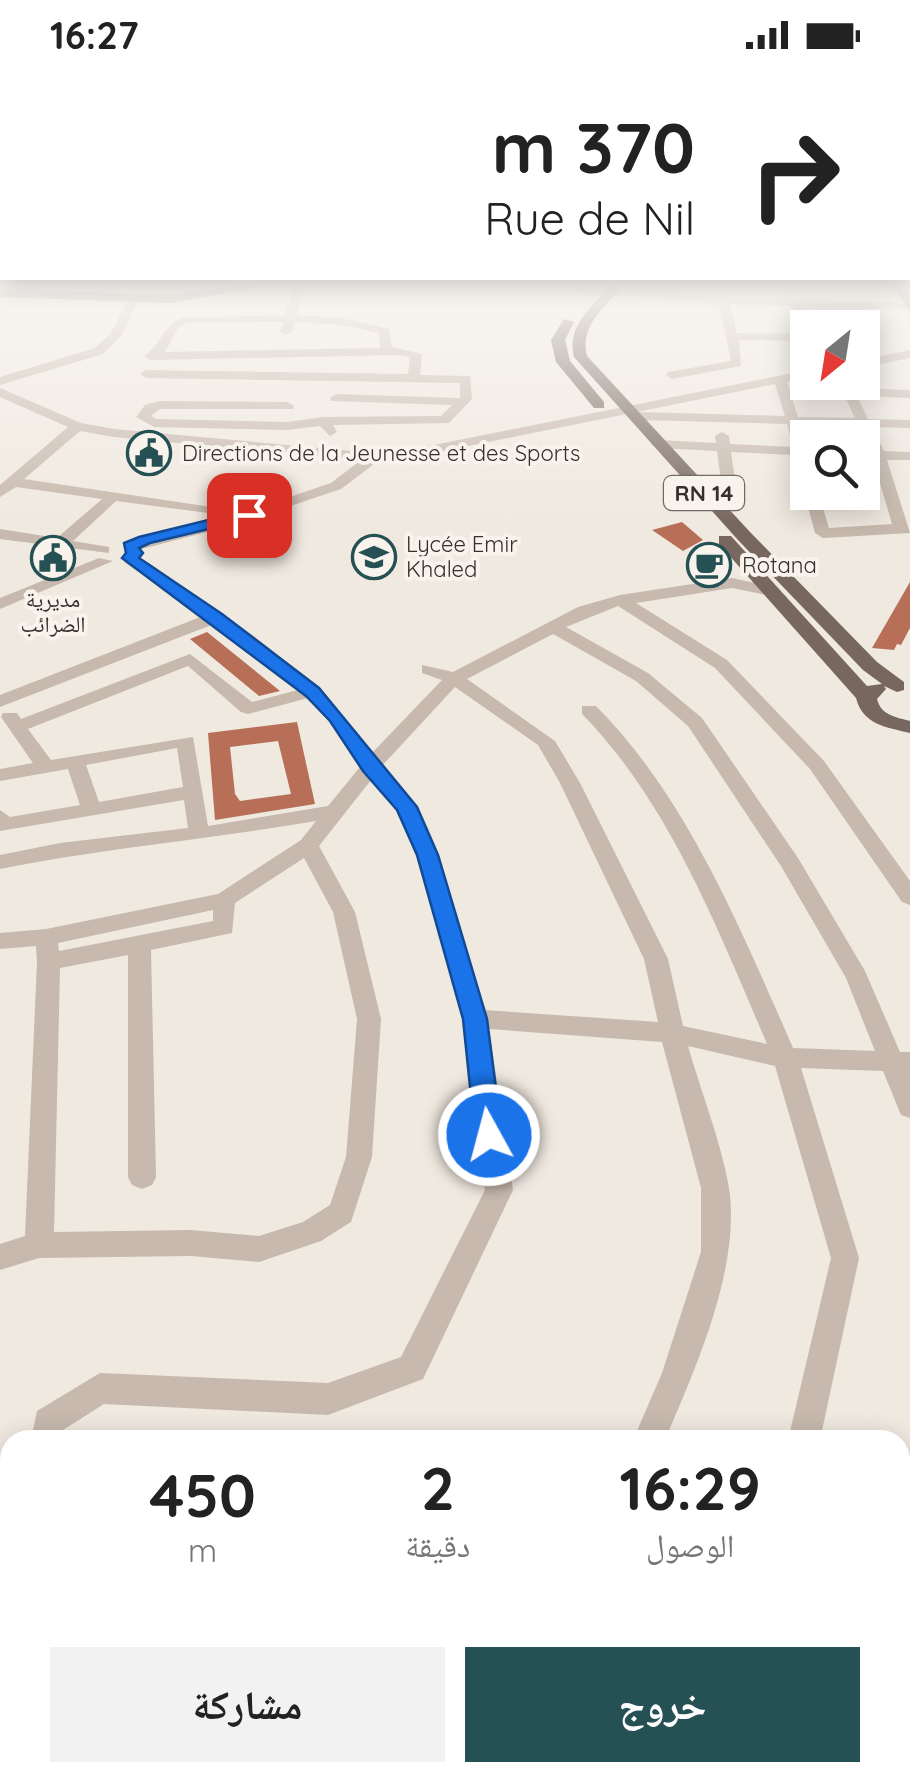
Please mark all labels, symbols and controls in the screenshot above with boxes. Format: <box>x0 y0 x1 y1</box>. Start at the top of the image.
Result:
text: 16:27 <box>50 11 139 59</box>
text: 370 m <box>492 103 695 191</box>
icon: right <box>730 110 860 240</box>
text: Rue de Nil <box>484 190 695 246</box>
north arrow <box>790 310 880 400</box>
map controls <box>790 310 880 510</box>
button: search <box>790 420 880 510</box>
public building icon: Directions de la Jeunesse et des Sports <box>126 430 172 476</box>
place label: Directions de la Jeunesse et des Sports <box>182 439 580 467</box>
pin <box>207 473 292 558</box>
road number: RN 14 <box>664 476 744 510</box>
icon: arrive <box>222 488 277 543</box>
place label: Lycée Emir Khaled <box>406 530 518 583</box>
school or university icon: Lycée Emir Khaled <box>351 534 397 580</box>
public building icon: مديرية الضرائب <box>30 535 76 581</box>
cafe icon: Rotana <box>686 542 732 588</box>
place label: Rotana <box>742 551 817 579</box>
place label: مديرية الضرائب <box>20 585 86 638</box>
position arrow <box>437 1083 541 1187</box>
text: 2 <box>421 1450 455 1525</box>
text: 16:29 <box>620 1450 761 1525</box>
text: 450 <box>149 1457 256 1532</box>
text: دقيقة <box>405 1525 470 1565</box>
text: الوصول <box>646 1525 734 1565</box>
text: m <box>188 1530 217 1570</box>
button: مشاركة <box>50 1647 445 1762</box>
button: خروج <box>465 1647 860 1762</box>

